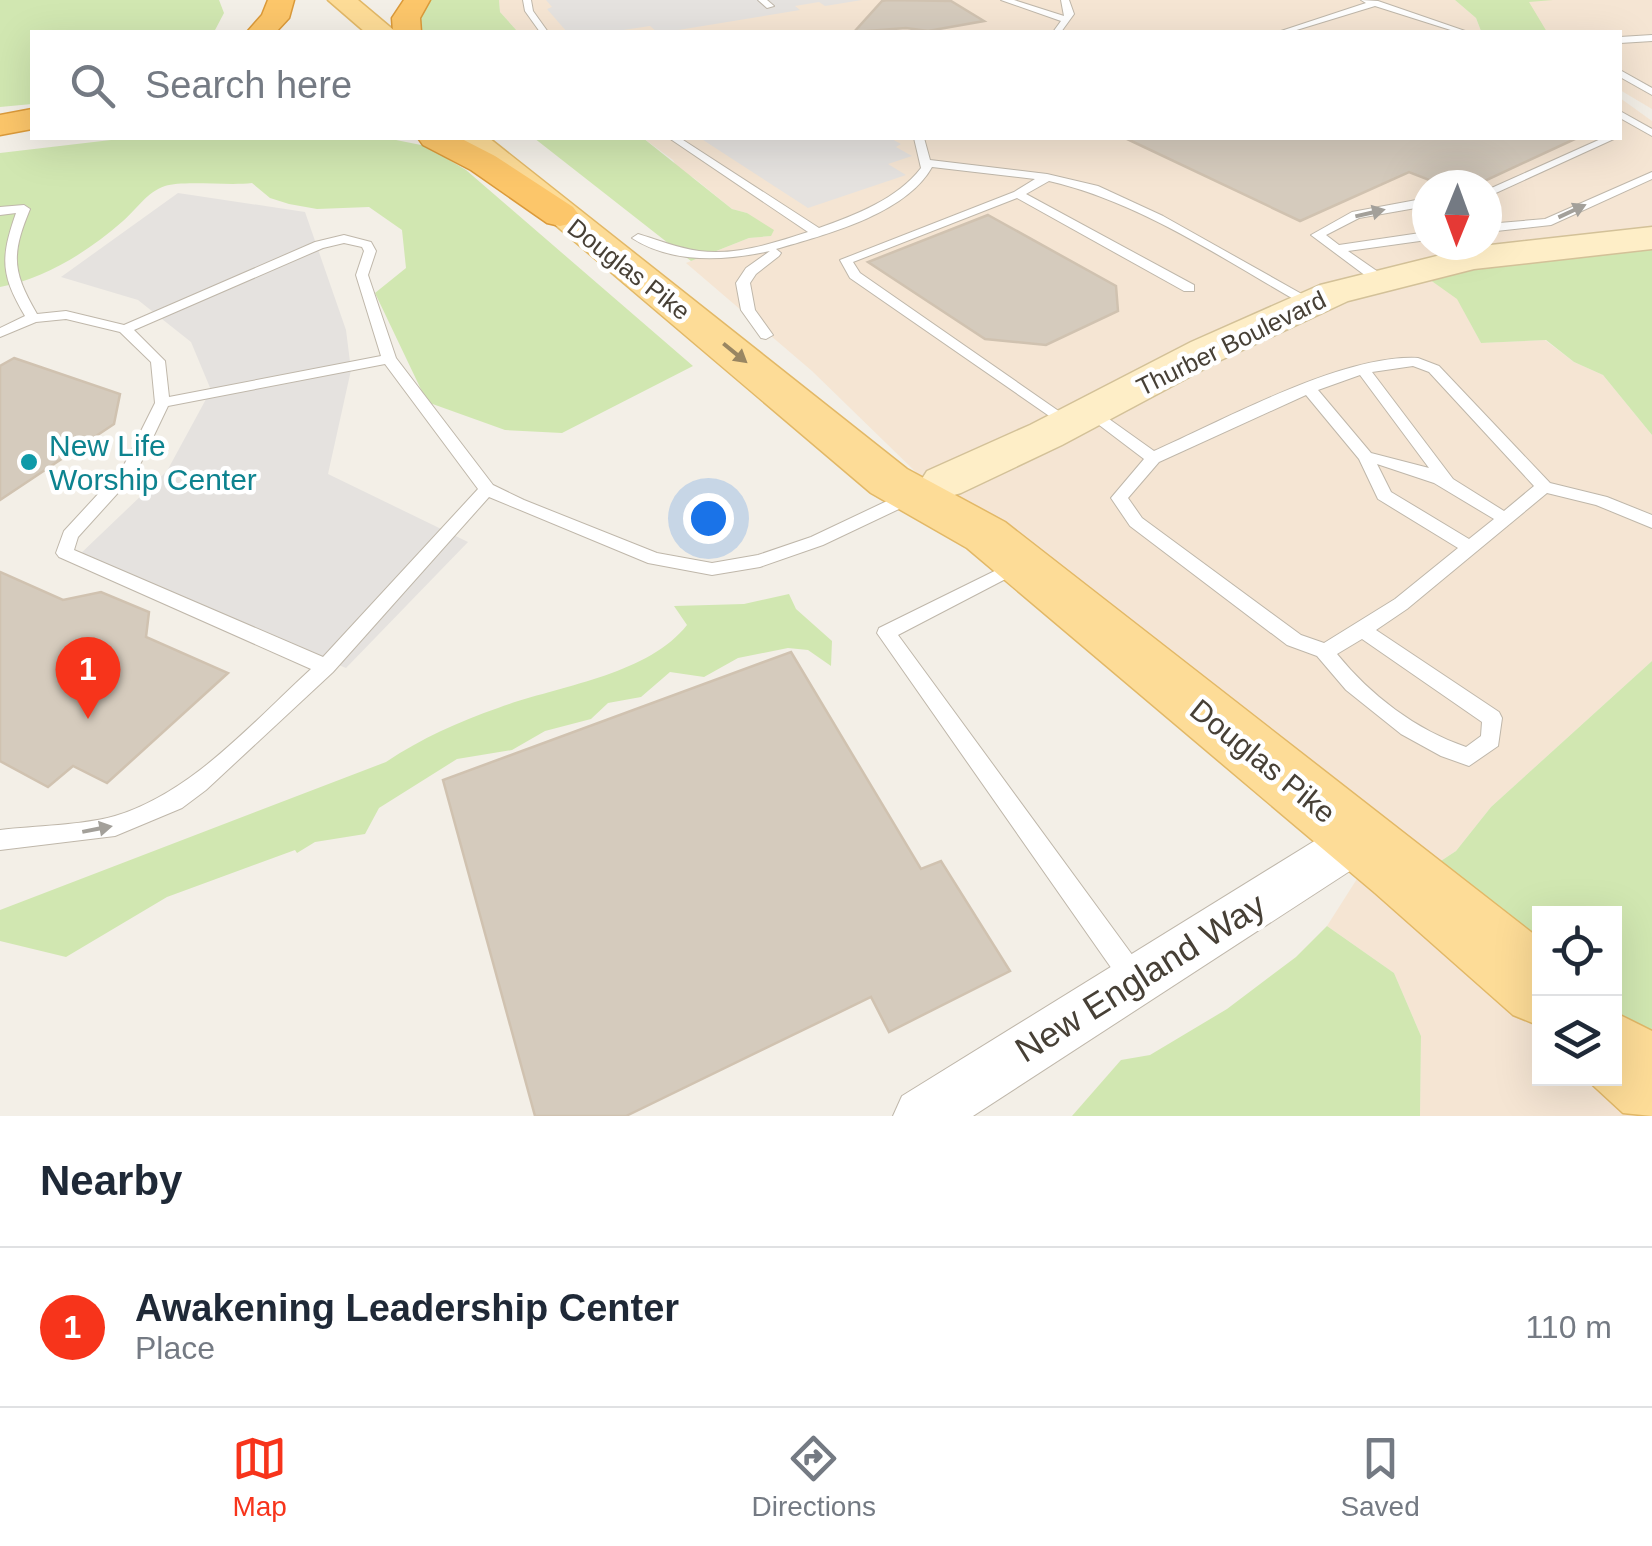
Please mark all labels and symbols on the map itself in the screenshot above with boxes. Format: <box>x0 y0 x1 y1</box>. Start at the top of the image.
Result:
north arrow <box>1412 170 1502 260</box>
one-way arrow <box>1558 203 1587 220</box>
one-way arrow <box>1355 205 1386 220</box>
street label: Douglas Pike <box>562 213 696 325</box>
street label: Thurber Boulevard <box>1132 285 1330 401</box>
one-way arrow <box>723 342 748 363</box>
place label: New Life Worship Center <box>49 429 257 496</box>
marker: New Life Worship Center <box>18 451 40 473</box>
your location <box>683 493 734 544</box>
pin: 1 <box>56 636 120 719</box>
street label: Douglas Pike <box>1184 693 1342 829</box>
one-way arrow <box>82 821 113 836</box>
street label: New England Way <box>1008 884 1272 1069</box>

